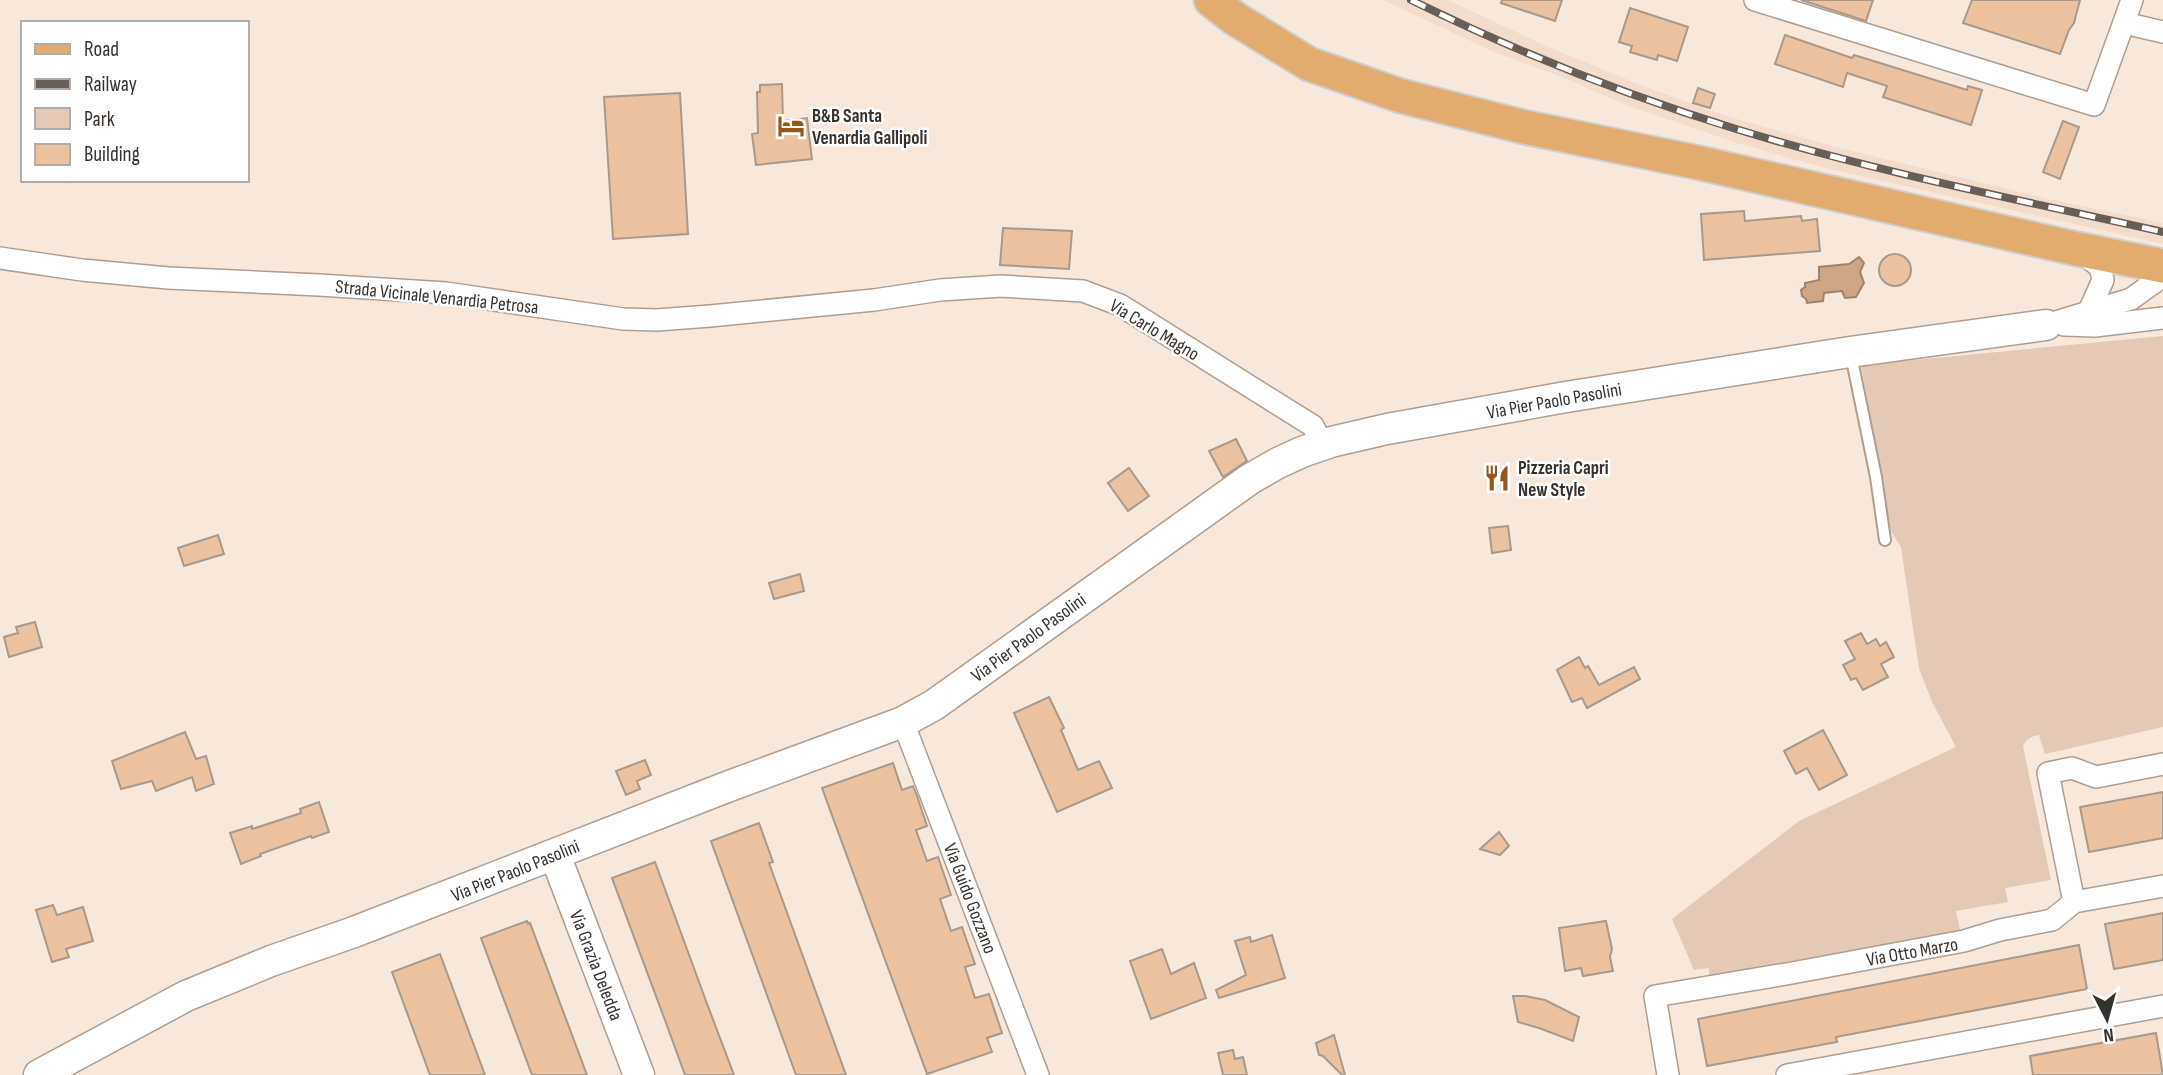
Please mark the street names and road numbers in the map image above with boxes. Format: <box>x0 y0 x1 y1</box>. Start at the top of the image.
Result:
street label: Strada Vicinale Venardia Petrosa <box>334 275 539 320</box>
street label: Via Carlo Magno <box>1105 294 1203 366</box>
street label: Via Pier Paolo Pasolini <box>1485 378 1623 425</box>
street label: Via Pier Paolo Pasolini <box>967 589 1091 688</box>
street label: Via Pier Paolo Pasolini <box>448 835 583 908</box>
street label: Via Guido Gozzano <box>938 840 1001 957</box>
street label: Via Grazia Deledda <box>564 907 627 1024</box>
street label: Via Otto Marzo <box>1865 933 1960 972</box>

